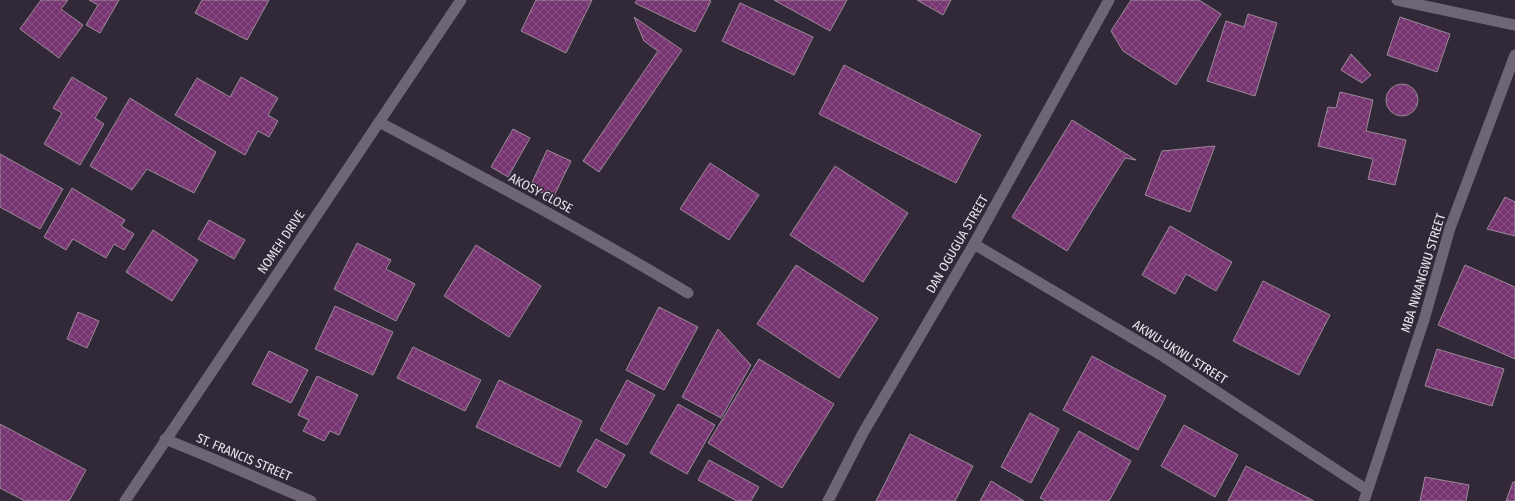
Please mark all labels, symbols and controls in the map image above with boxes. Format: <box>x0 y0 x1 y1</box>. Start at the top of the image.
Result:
street label: AKOSY CLOSE <box>507 170 575 216</box>
street label: DAN OGUGUA STREET <box>923 192 991 296</box>
street label: NOMEH DRIVE <box>254 208 308 276</box>
street label: MBA NWANGWU STREET <box>1398 212 1448 334</box>
street label: AKWU-UKWU STREET <box>1130 317 1230 387</box>
street label: ST. FRANCIS STREET <box>194 430 294 484</box>

